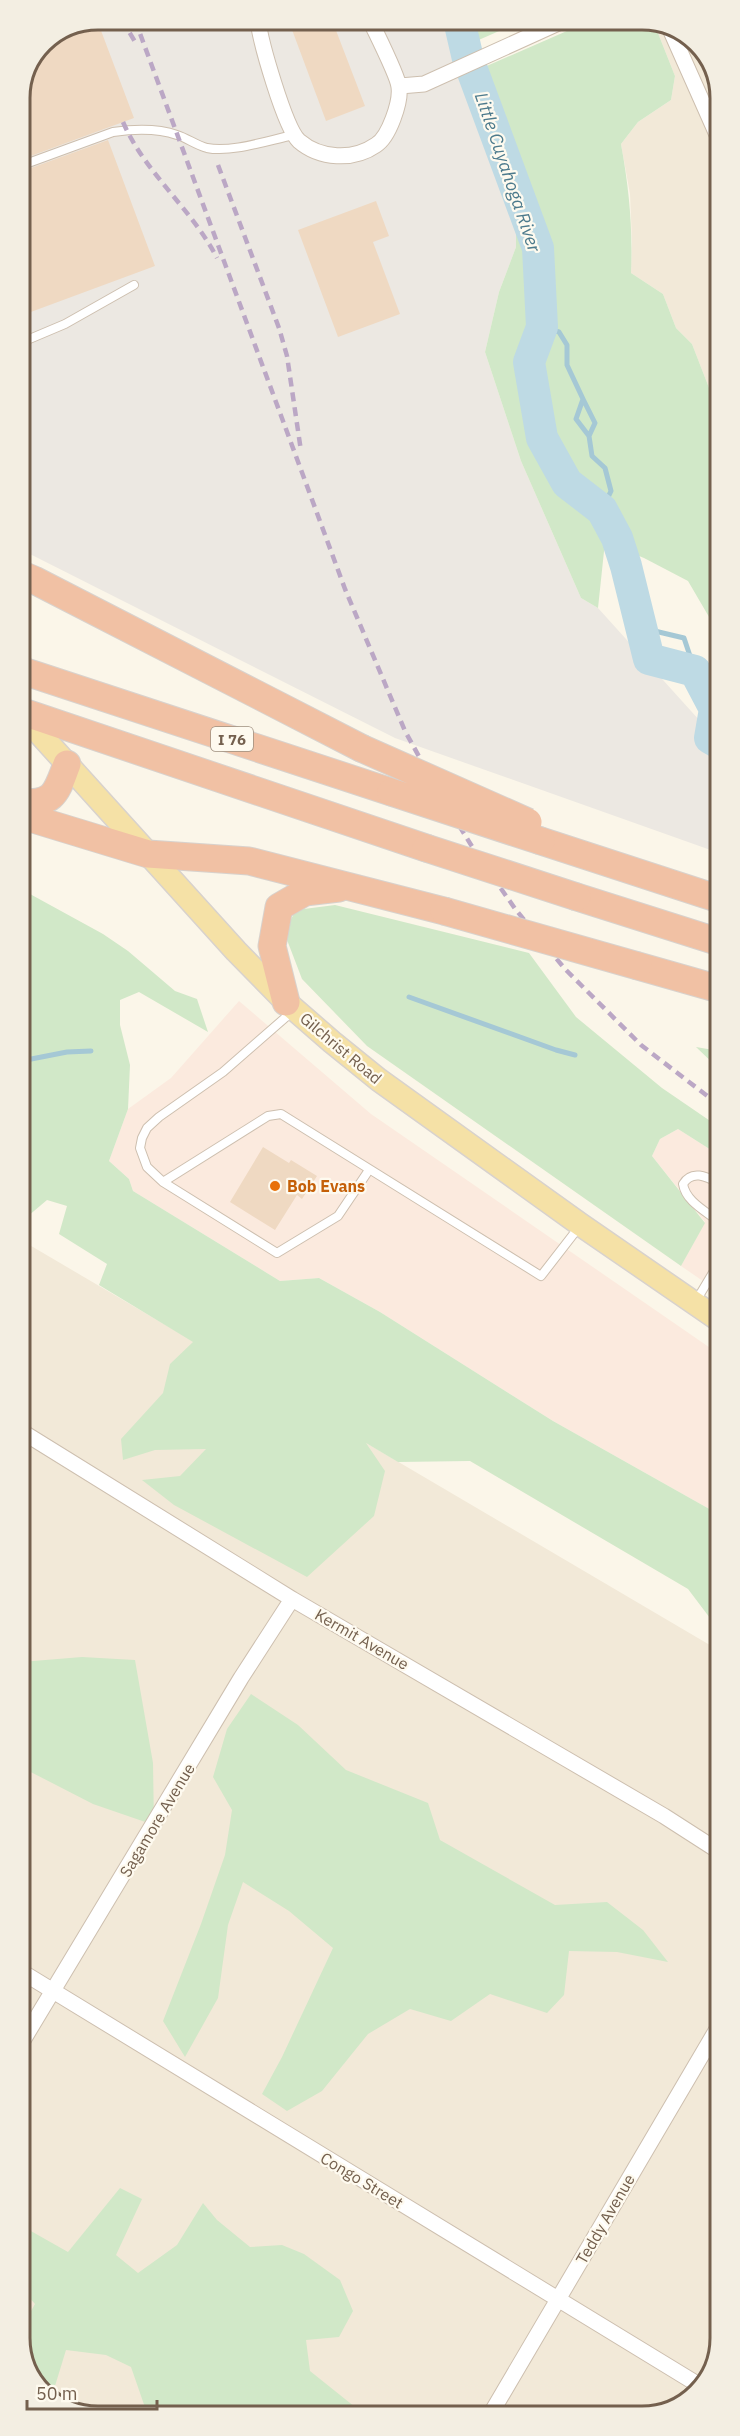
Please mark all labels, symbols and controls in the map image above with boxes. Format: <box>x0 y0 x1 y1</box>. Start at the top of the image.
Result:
water label: Little Cuyahoga River <box>470 89 546 255</box>
road number: I 76 <box>211 727 253 751</box>
street label: Gilchrist Road <box>296 1008 386 1088</box>
place label: Bob Evans <box>287 1176 365 1196</box>
marker: Bob Evans <box>268 1179 282 1193</box>
street label: Kermit Avenue <box>311 1604 413 1674</box>
street label: Sagamore Avenue <box>115 1759 199 1881</box>
street label: Congo Street <box>317 2147 407 2213</box>
street label: Teddy Avenue <box>571 2170 639 2268</box>
scale bar <box>27 2373 158 2411</box>
text: 50 m <box>36 2382 78 2405</box>

